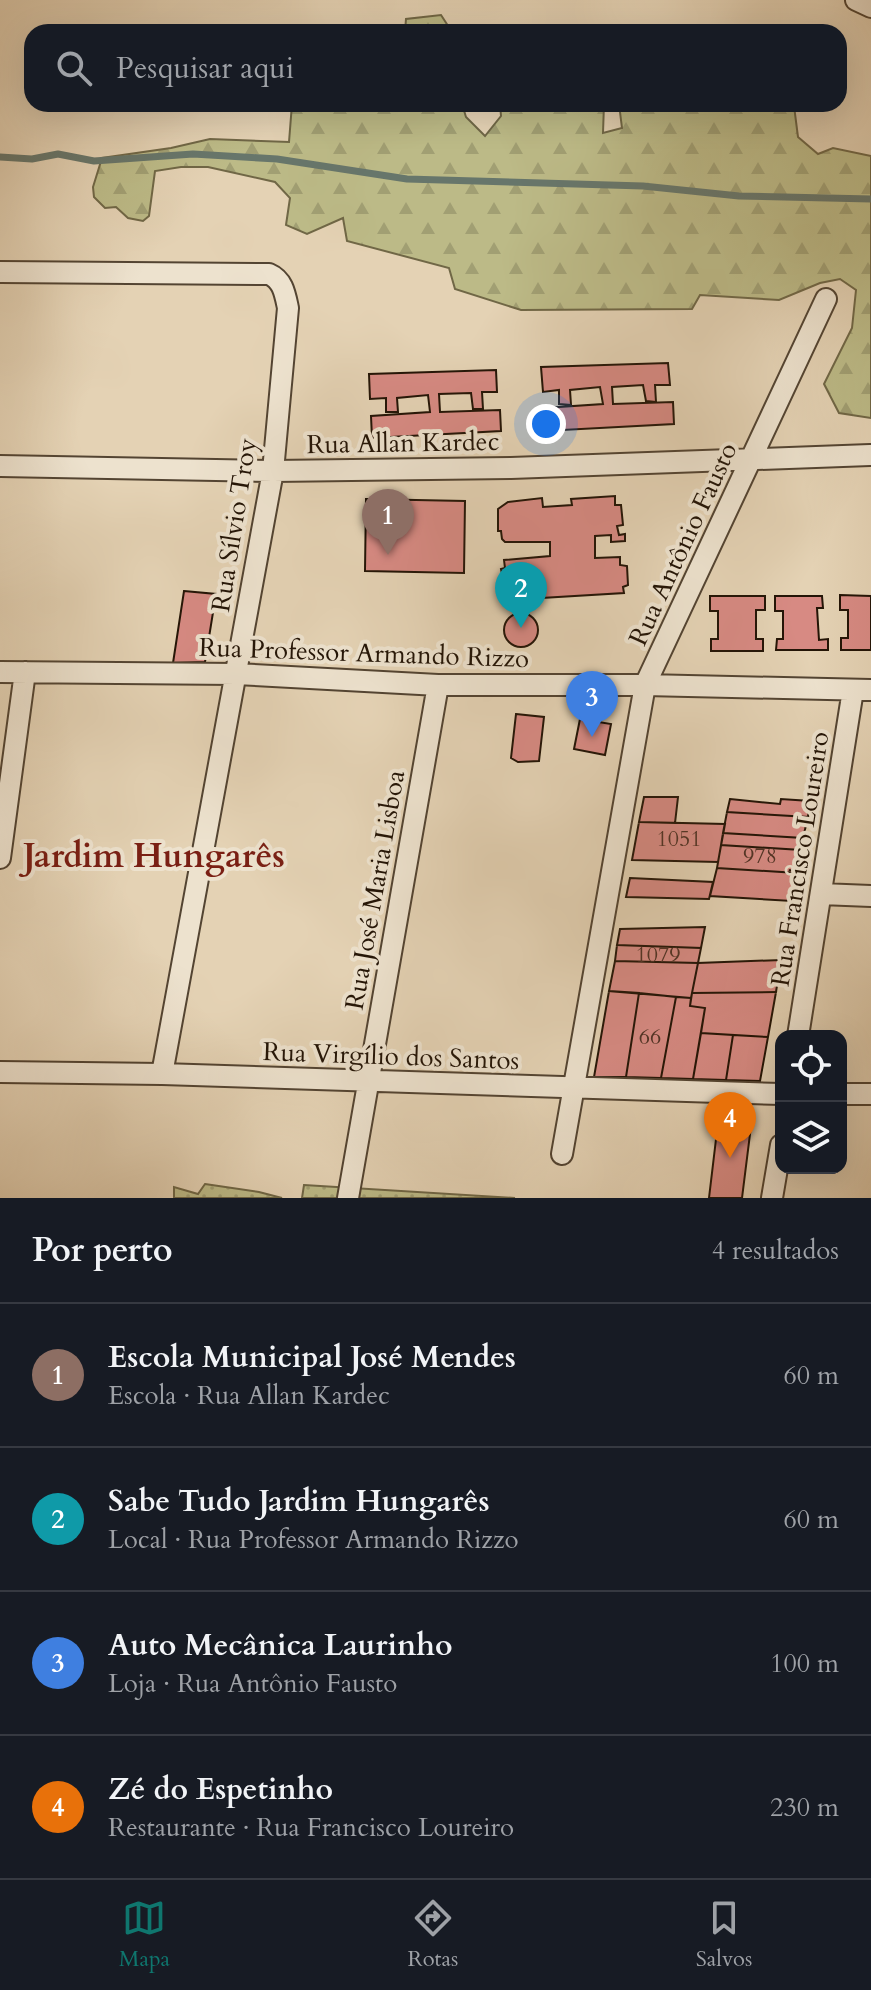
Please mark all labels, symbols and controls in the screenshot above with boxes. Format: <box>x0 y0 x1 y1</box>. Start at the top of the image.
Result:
search box <box>24 24 847 112</box>
icon: search <box>52 46 96 90</box>
text: Pesquisar aqui <box>116 48 294 89</box>
your location <box>526 404 566 444</box>
street label: Rua Allan Kardec <box>306 424 500 462</box>
street label: Rua Sílvio Troy <box>203 435 265 614</box>
street label: Rua Antônio Fausto <box>621 437 745 651</box>
pin: 1 <box>362 489 414 555</box>
pin: 2 <box>495 562 547 628</box>
street label: Rua Professor Armando Rizzo <box>198 630 530 676</box>
pin: 3 <box>566 671 618 737</box>
street label: Rua Francisco Loureiro <box>763 729 837 989</box>
street label: Rua José Maria Lisboa <box>337 768 413 1012</box>
house number: 1051 <box>656 824 702 854</box>
district label: Jardim Hungarês <box>18 833 285 879</box>
house number: 978 <box>743 841 777 871</box>
house number: 1079 <box>635 940 681 970</box>
house number: 66 <box>639 1022 661 1052</box>
map controls <box>775 1030 847 1174</box>
button: locate <box>775 1030 847 1102</box>
street label: Rua Virgílio dos Santos <box>262 1034 520 1078</box>
pin: 4 <box>704 1092 756 1158</box>
button: layers <box>775 1102 847 1174</box>
text: Por perto <box>32 1227 173 1273</box>
text: 4 resultados <box>712 1233 839 1268</box>
text: Escola Municipal José Mendes <box>108 1337 516 1378</box>
text: 1 <box>51 1358 65 1393</box>
text: 60 m <box>783 1358 839 1393</box>
text: Escola · Rua Allan Kardec <box>108 1378 390 1413</box>
text: Sabe Tudo Jardim Hungarês <box>108 1481 490 1522</box>
text: 2 <box>51 1502 65 1537</box>
text: 60 m <box>783 1502 839 1537</box>
text: Local · Rua Professor Armando Rizzo <box>108 1522 519 1557</box>
text: Auto Mecânica Laurinho <box>108 1625 453 1666</box>
text: 3 <box>51 1646 65 1681</box>
text: 100 m <box>770 1646 839 1681</box>
text: Loja · Rua Antônio Fausto <box>108 1666 397 1701</box>
text: Zé do Espetinho <box>108 1769 333 1810</box>
text: 4 <box>51 1790 65 1825</box>
text: 230 m <box>770 1790 839 1825</box>
text: Restaurante · Rua Francisco Loureiro <box>108 1810 514 1845</box>
tab: Mapa <box>119 1896 170 1974</box>
tab: Rotas <box>407 1896 458 1974</box>
tab: Salvos <box>696 1896 752 1974</box>

